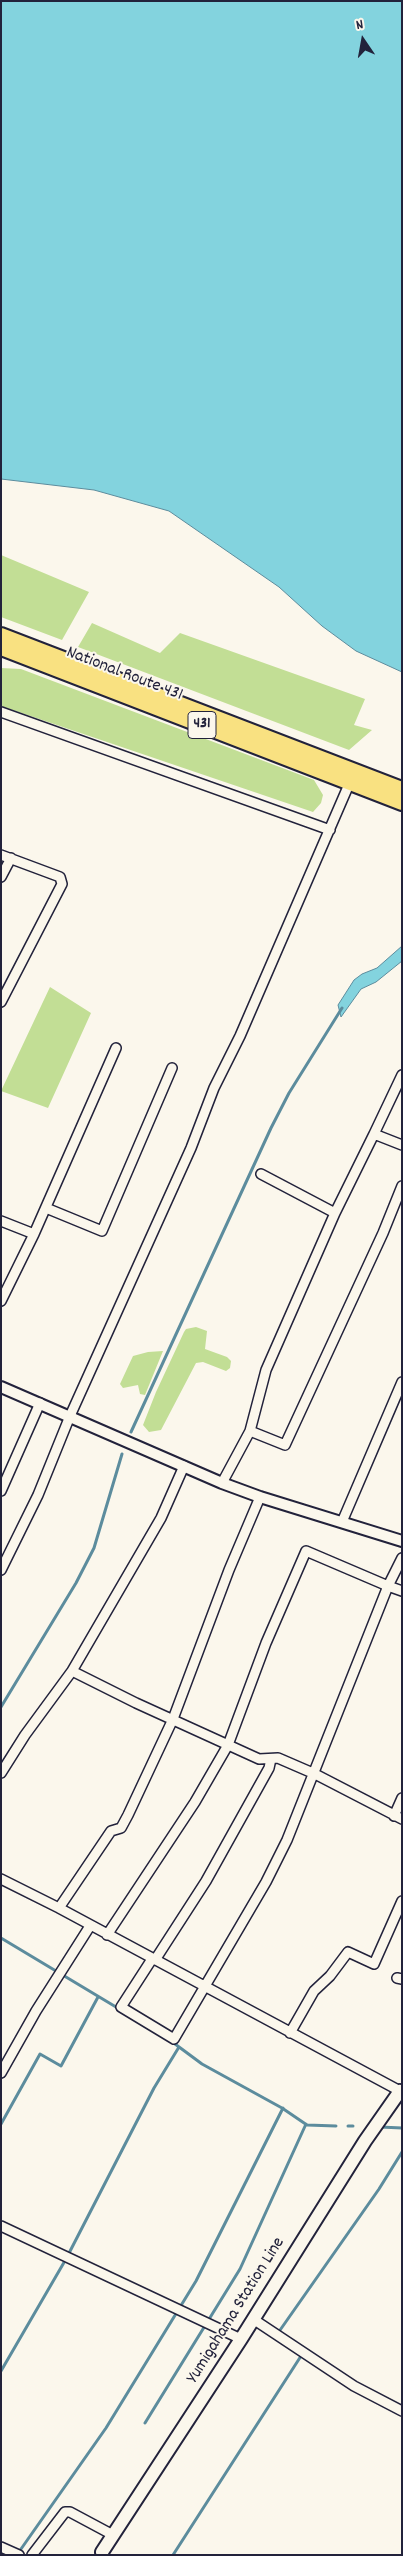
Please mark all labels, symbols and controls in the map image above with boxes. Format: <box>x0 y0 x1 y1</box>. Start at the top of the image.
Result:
north arrow <box>338 15 388 65</box>
text: N <box>354 15 365 36</box>
street label: National Route 431 <box>63 643 185 707</box>
road number: 431 <box>188 712 216 738</box>
street label: Yumigahama Station Line <box>183 2234 291 2388</box>

